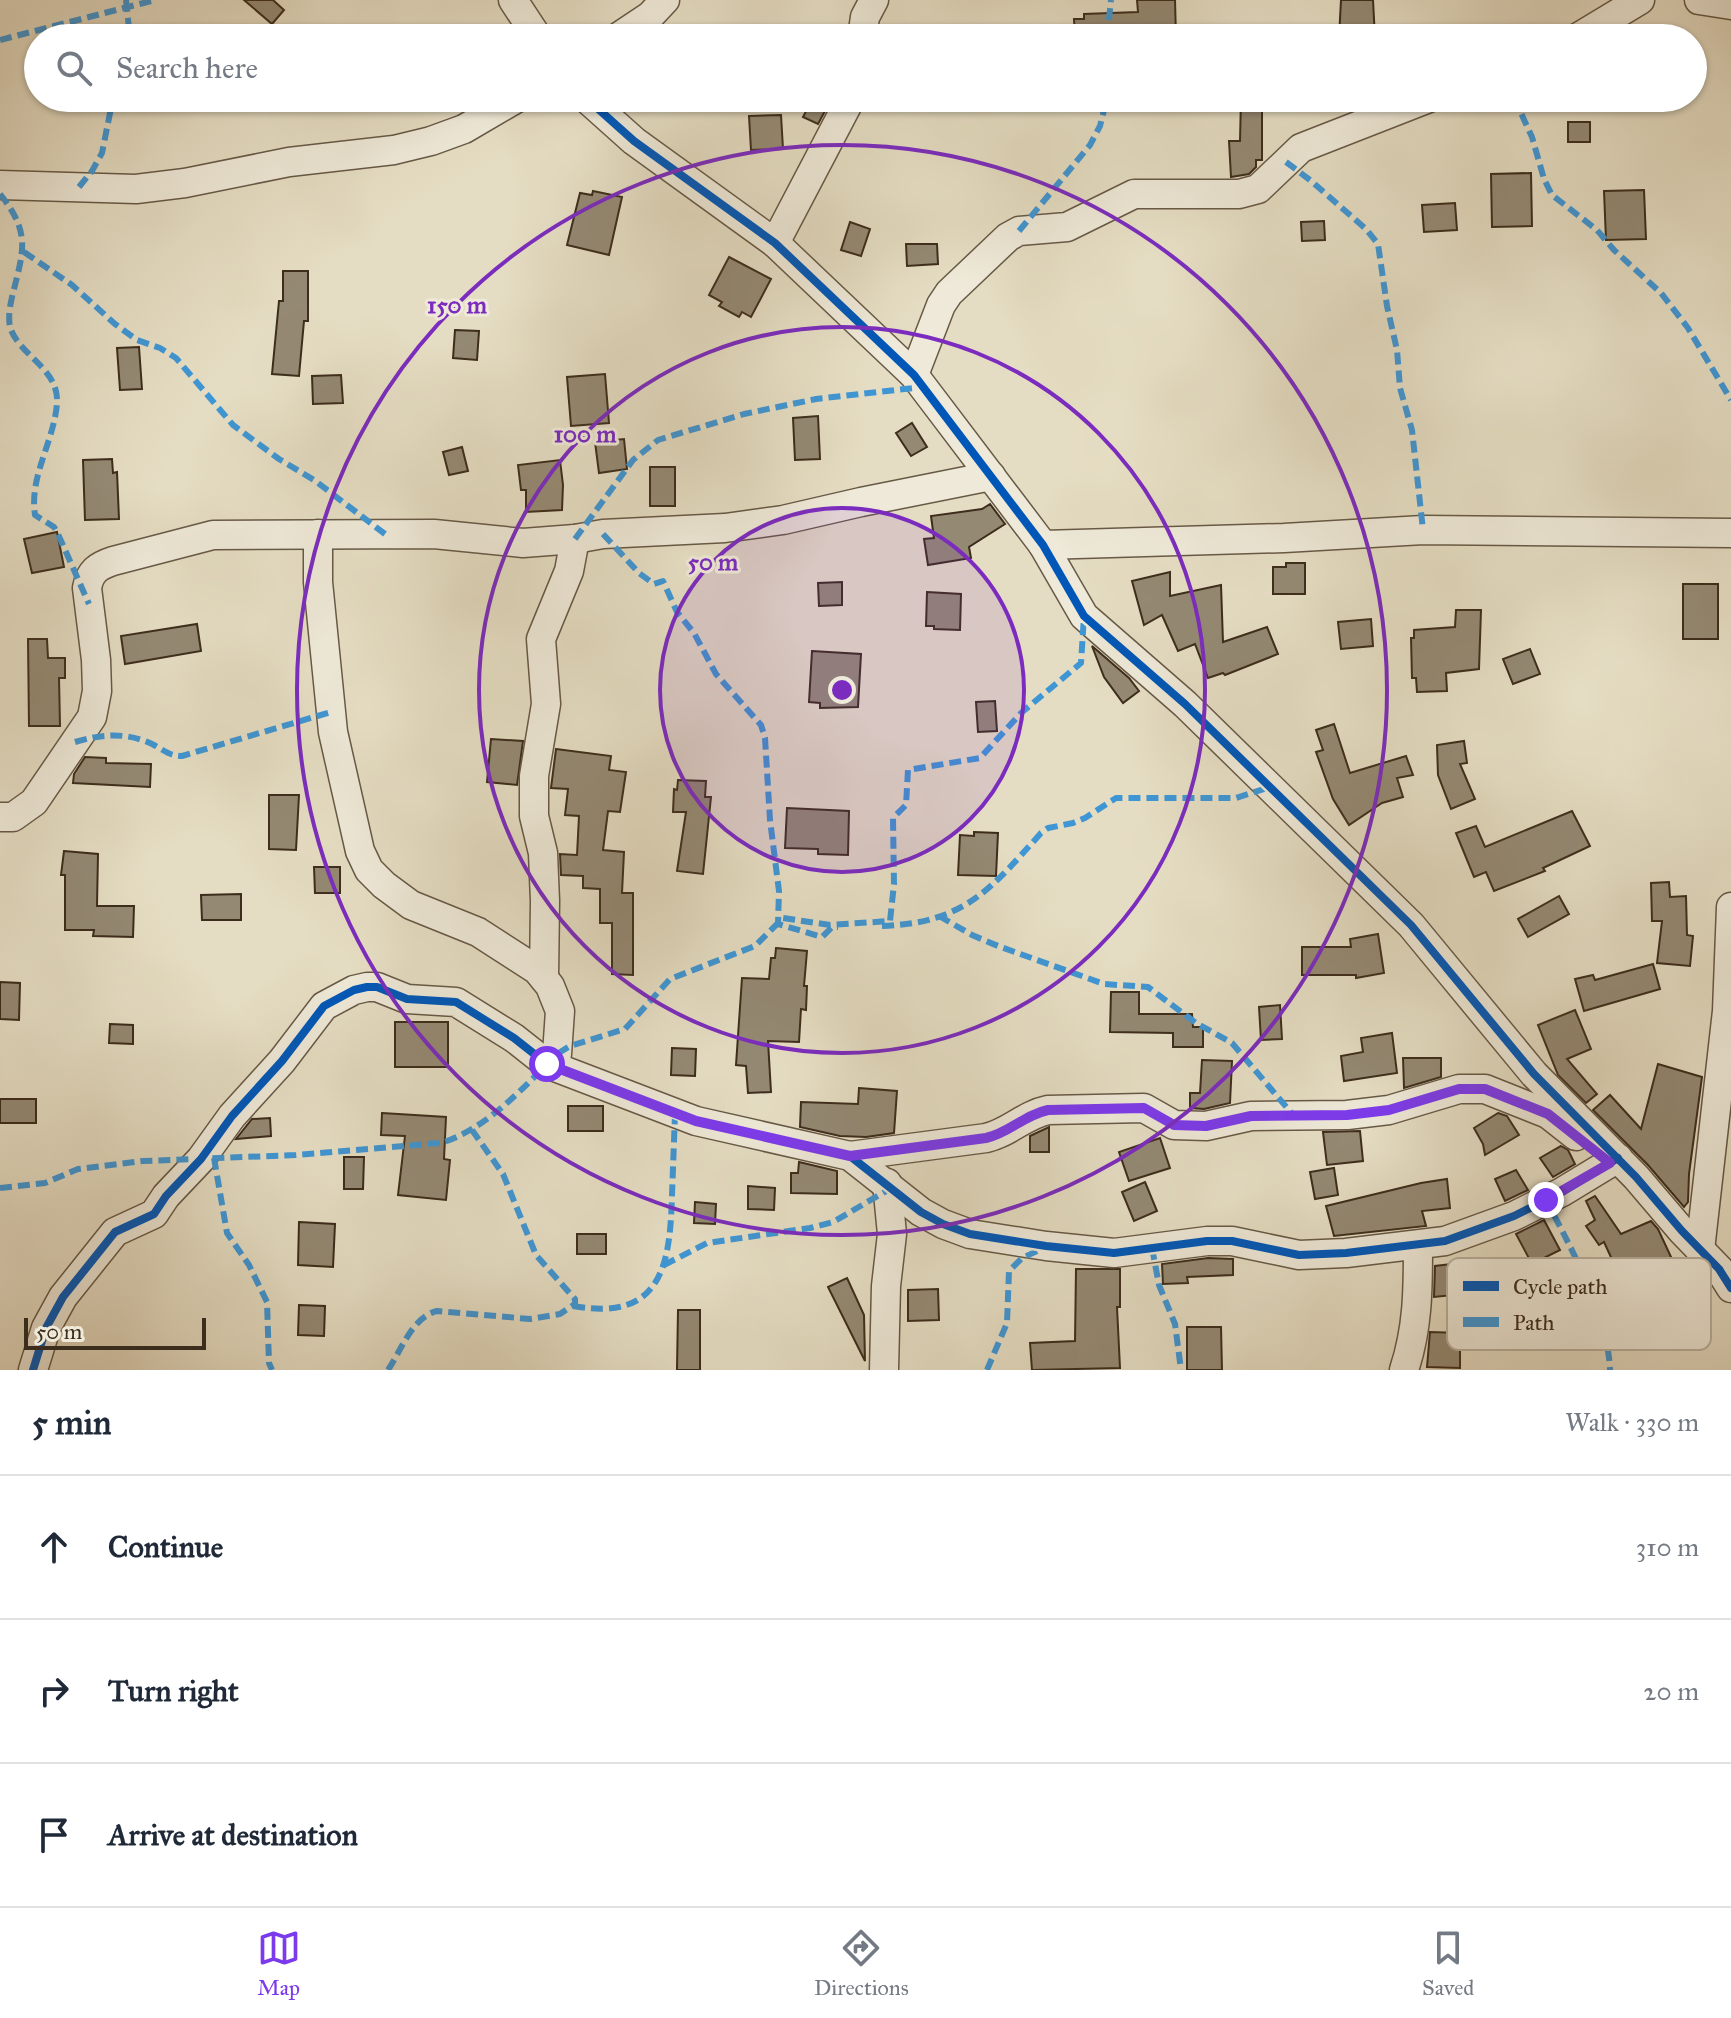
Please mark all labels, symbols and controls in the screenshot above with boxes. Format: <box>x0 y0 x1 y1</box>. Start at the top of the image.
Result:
search box <box>24 24 1707 112</box>
icon: search <box>52 46 96 90</box>
text: Search here <box>116 50 258 86</box>
text: 150 m <box>427 290 488 320</box>
text: 100 m <box>554 419 617 449</box>
text: 50 m <box>688 547 739 577</box>
centre of rings <box>828 676 856 704</box>
route start <box>529 1046 565 1082</box>
route end <box>1528 1182 1564 1218</box>
legend <box>1447 1258 1711 1350</box>
text: Cycle path <box>1513 1273 1608 1300</box>
text: Path <box>1513 1309 1555 1336</box>
scale bar <box>24 1314 206 1350</box>
text: 50 m <box>36 1318 82 1345</box>
text: 5 min <box>32 1402 111 1443</box>
text: Walk · 330 m <box>1565 1406 1699 1438</box>
icon: ahead <box>32 1525 76 1569</box>
text: Continue <box>108 1529 223 1565</box>
text: 310 m <box>1636 1531 1699 1563</box>
icon: right <box>32 1669 76 1713</box>
text: Turn right <box>108 1673 239 1709</box>
text: 20 m <box>1644 1675 1699 1707</box>
icon: arrive <box>32 1813 76 1857</box>
text: Arrive at destination <box>108 1817 358 1853</box>
tab: Map <box>257 1926 301 2001</box>
tab: Directions <box>814 1926 909 2001</box>
tab: Saved <box>1422 1926 1474 2001</box>

